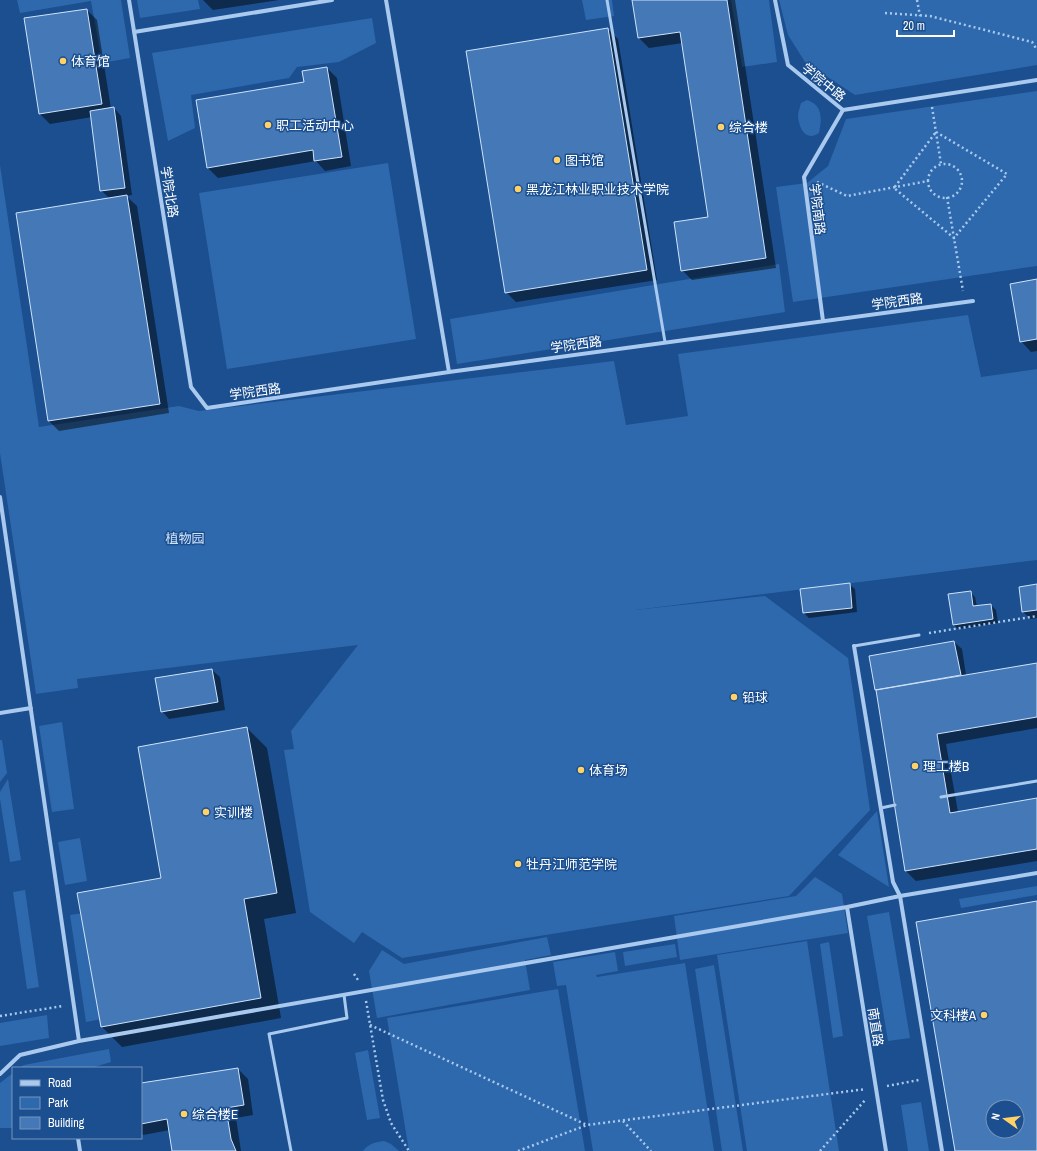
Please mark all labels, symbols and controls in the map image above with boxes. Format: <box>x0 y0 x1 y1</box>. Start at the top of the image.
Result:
scale bar <box>897 12 954 38</box>
text: 20 m <box>903 18 925 34</box>
place label: 体育馆 <box>71 53 110 70</box>
marker: 体育馆 <box>58 56 68 66</box>
street label: 学院中路 <box>798 59 849 105</box>
place label: 职工活动中心 <box>276 117 354 134</box>
place label: 综合楼 <box>729 119 768 136</box>
marker: 职工活动中心 <box>263 120 273 130</box>
marker: 综合楼 <box>716 122 726 132</box>
place label: 图书馆 <box>565 152 604 169</box>
marker: 图书馆 <box>552 155 562 165</box>
street label: 学院北路 <box>157 165 182 219</box>
place label: 黑龙江林业职业技术学院 <box>526 181 669 198</box>
street label: 学院南路 <box>806 182 829 236</box>
marker: 黑龙江林业职业技术学院 <box>513 184 523 194</box>
street label: 学院西路 <box>870 289 924 314</box>
street label: 学院西路 <box>549 332 603 357</box>
street label: 学院西路 <box>228 379 282 404</box>
park label: 植物园 <box>165 530 205 547</box>
place label: 铅球 <box>742 689 768 706</box>
marker: 铅球 <box>729 692 739 702</box>
place label: 理工楼B <box>923 758 969 775</box>
marker: 理工楼B <box>910 761 920 771</box>
place label: 体育场 <box>589 762 628 779</box>
marker: 体育场 <box>576 765 586 775</box>
place label: 实训楼 <box>214 804 253 821</box>
marker: 实训楼 <box>201 807 211 817</box>
place label: 牡丹江师范学院 <box>526 856 617 873</box>
marker: 牡丹江师范学院 <box>513 859 523 869</box>
street label: 南直路 <box>864 1006 887 1048</box>
place label: 文科楼A <box>930 1007 977 1024</box>
marker: 文科楼A <box>979 1010 989 1020</box>
legend <box>12 1067 142 1139</box>
text: Road <box>48 1075 72 1091</box>
text: Park <box>48 1095 68 1111</box>
north arrow <box>985 1099 1025 1139</box>
place label: 综合楼E <box>192 1106 238 1123</box>
marker: 综合楼E <box>179 1109 189 1119</box>
text: N <box>988 1112 1003 1121</box>
text: Building <box>48 1115 85 1131</box>

